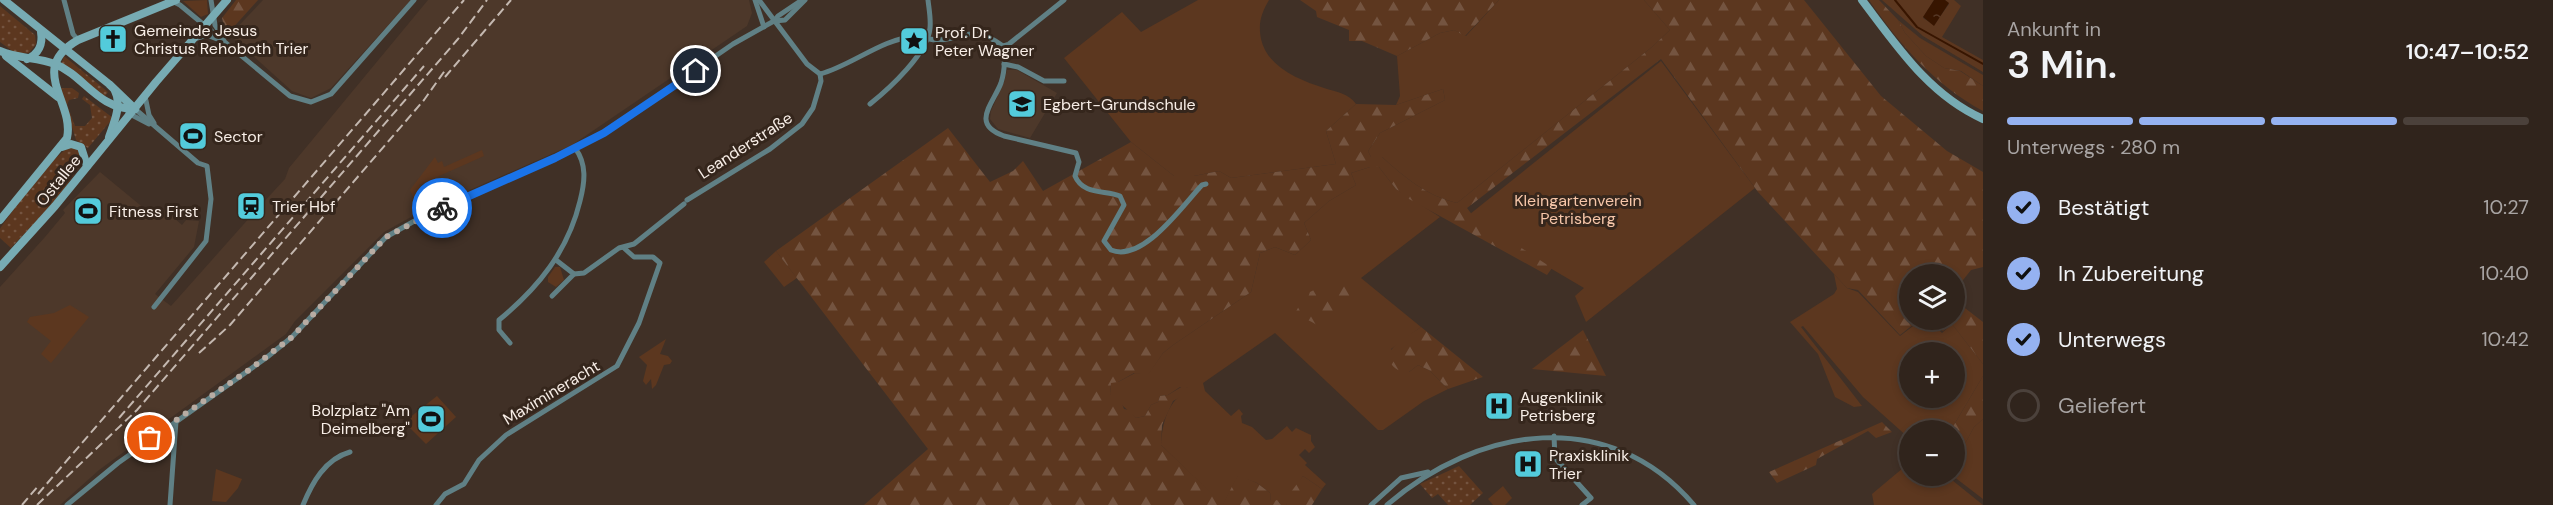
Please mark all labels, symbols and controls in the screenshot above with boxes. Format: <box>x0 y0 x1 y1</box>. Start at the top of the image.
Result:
text: Ankunft in <box>2007 16 2101 42</box>
place label: Gemeinde Jesus Christus Rehoboth Trier <box>134 20 308 59</box>
place label: Prof. Dr. Peter Wagner <box>935 22 1035 61</box>
church icon: Gemeinde Jesus Christus Rehoboth Trier <box>97 23 129 55</box>
place icon: Prof. Dr. Peter Wagner <box>898 25 930 57</box>
text: 10:47–10:52 <box>2406 37 2529 66</box>
text: 3 Min. <box>2007 39 2117 90</box>
pin <box>670 45 721 96</box>
icon: home <box>679 54 712 87</box>
school or university icon: Egbert-Grundschule <box>1006 88 1038 120</box>
place label: Egbert-Grundschule <box>1043 94 1196 115</box>
street label: Leanderstraße <box>694 107 796 184</box>
sports icon: Sector <box>177 120 209 152</box>
place label: Sector <box>214 126 263 147</box>
text: Unterwegs · 280 m <box>2007 134 2180 160</box>
street label: Ostallee <box>31 150 86 210</box>
courier <box>412 178 472 238</box>
station icon: Trier Hbf <box>235 190 267 222</box>
park label: Kleingartenverein Petrisberg <box>1514 190 1642 229</box>
icon: check <box>2007 191 2040 224</box>
icon: bike <box>426 192 459 225</box>
text: Bestätigt <box>2058 193 2149 222</box>
text: 10:27 <box>2483 194 2529 220</box>
sports icon: Fitness First <box>72 195 104 227</box>
place label: Trier Hbf <box>272 196 335 217</box>
place label: Fitness First <box>109 201 199 222</box>
icon: check <box>2007 257 2040 290</box>
text: In Zubereitung <box>2058 259 2204 288</box>
text: 10:40 <box>2479 260 2529 286</box>
map controls <box>1899 264 1965 486</box>
button: layers <box>1899 264 1965 330</box>
icon: check <box>2007 323 2040 356</box>
text: Unterwegs <box>2058 325 2166 354</box>
text: 10:42 <box>2481 326 2529 352</box>
button: + <box>1899 342 1965 408</box>
street label: Maximineracht <box>499 355 604 430</box>
place label: Augenklinik Petrisberg <box>1520 387 1603 426</box>
hospital icon: Augenklinik Petrisberg <box>1483 390 1515 422</box>
text: Geliefert <box>2058 391 2146 420</box>
place label: Bolzplatz "Am Deimelberg" <box>311 400 410 439</box>
sports icon: Bolzplatz "Am Deimelberg" <box>415 403 447 435</box>
pin <box>124 412 175 463</box>
button: − <box>1899 420 1965 486</box>
icon: bag <box>133 421 166 454</box>
place label: Praxisklinik Trier <box>1549 445 1629 484</box>
hospital icon: Praxisklinik Trier <box>1512 448 1544 480</box>

